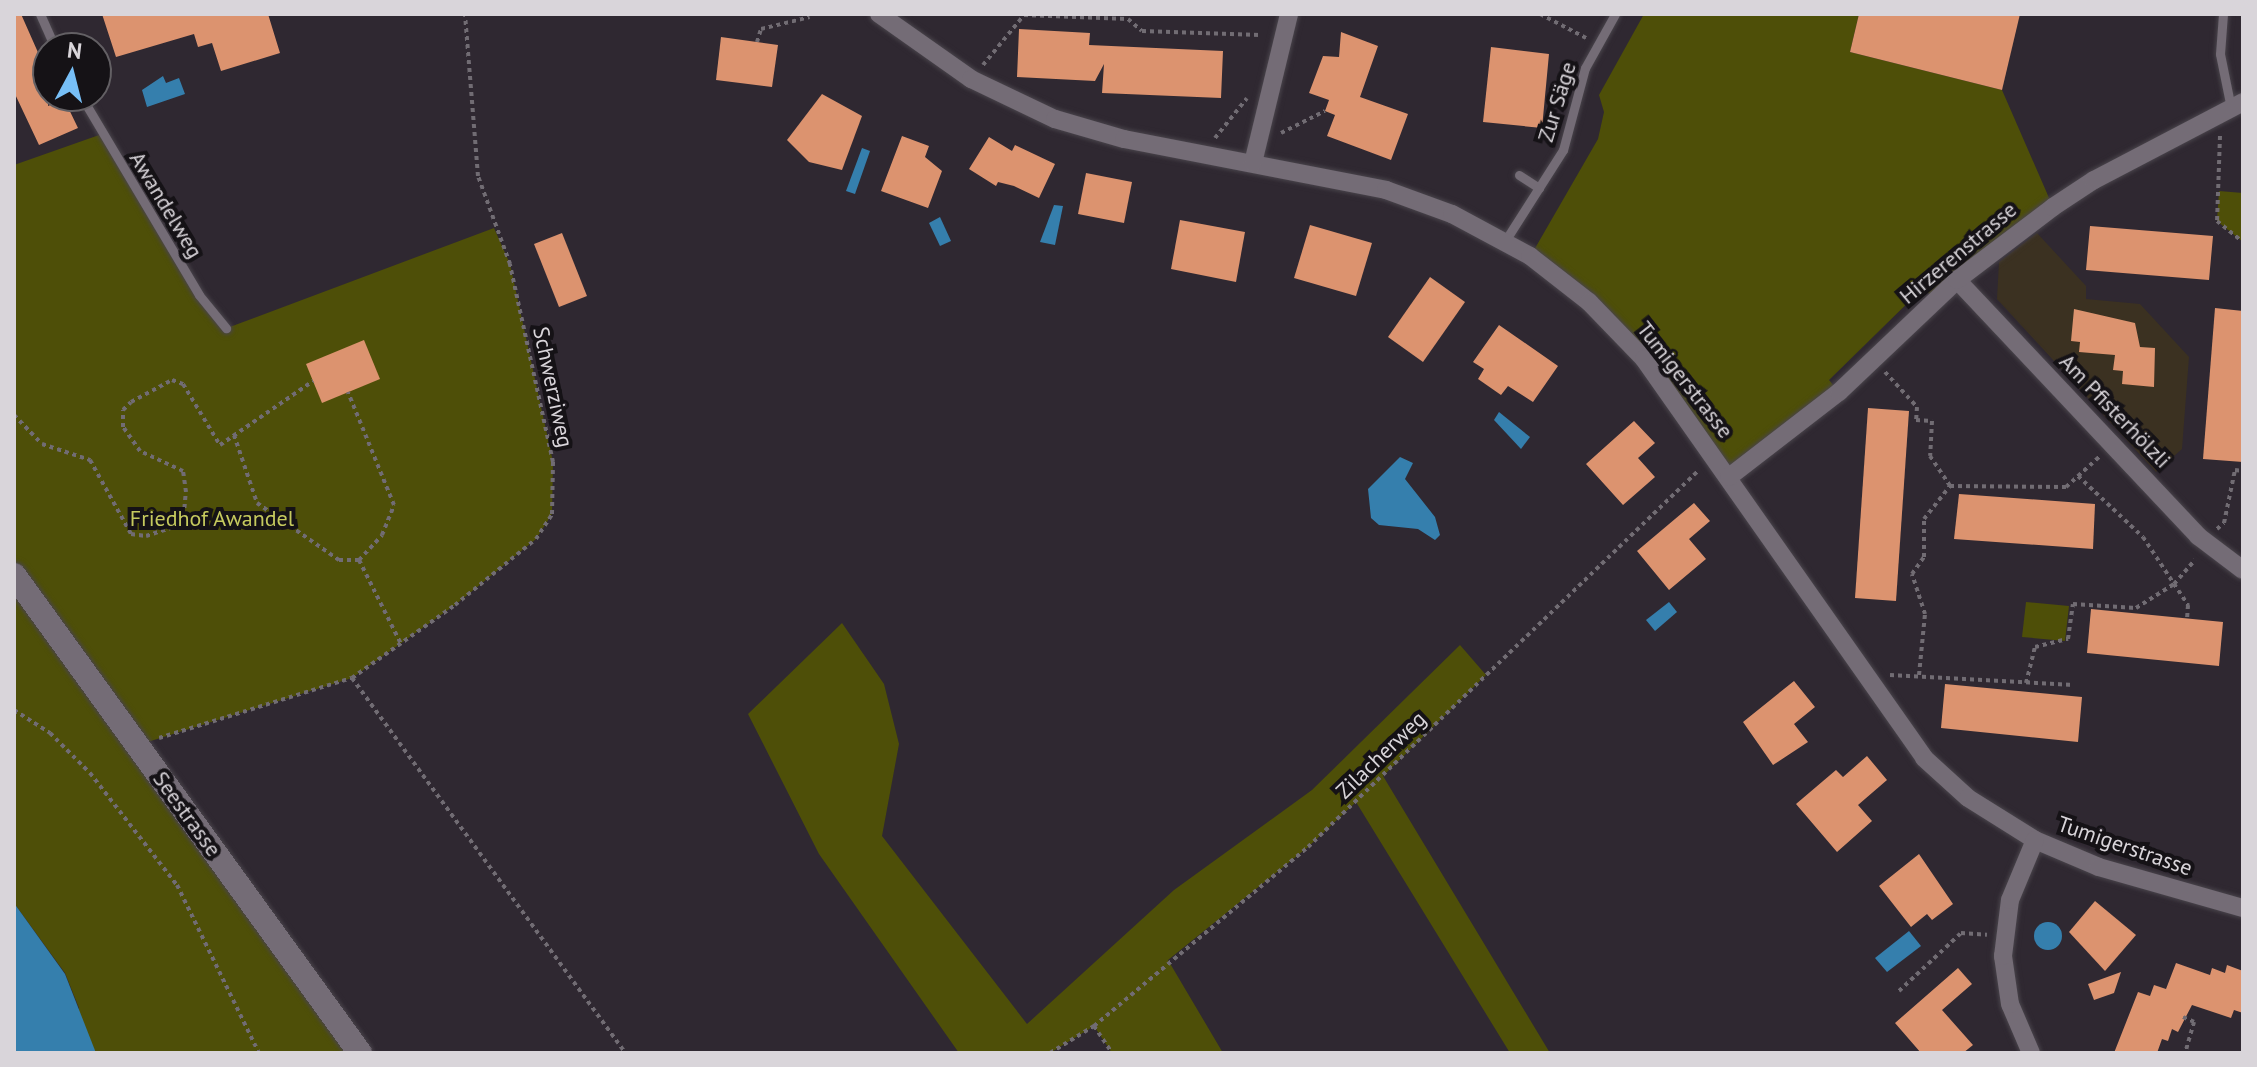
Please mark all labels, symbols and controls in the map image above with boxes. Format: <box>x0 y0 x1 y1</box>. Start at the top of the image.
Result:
north arrow <box>32 32 112 112</box>
text: N <box>66 35 84 65</box>
street label: Zur Säge <box>1532 59 1582 145</box>
street label: Awandelweg <box>124 147 208 263</box>
street label: Hirzerenstrasse <box>1894 197 2022 309</box>
street label: Tumigerstrasse <box>1631 316 1739 444</box>
street label: Schwerziweg <box>527 324 579 450</box>
street label: Am Pfisterhölzli <box>2054 348 2176 474</box>
park label: Friedhof Awandel <box>129 506 295 532</box>
street label: Zilacherweg <box>1331 706 1431 804</box>
street label: Seestrasse <box>147 766 227 862</box>
street label: Tumigerstrasse <box>2054 811 2196 881</box>

